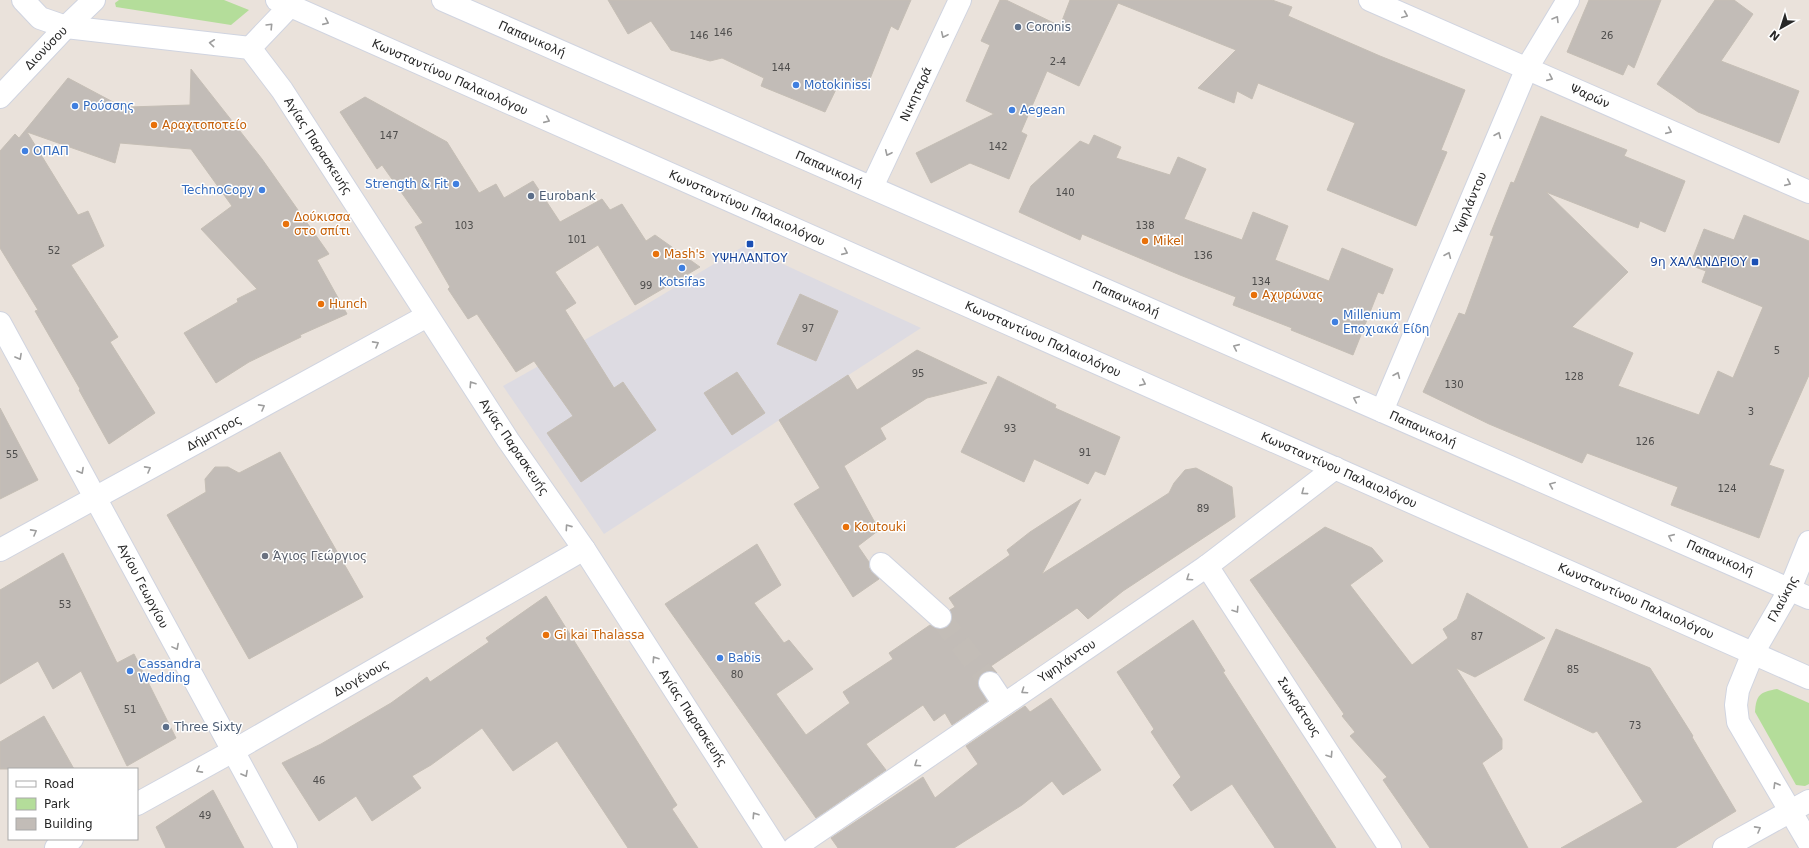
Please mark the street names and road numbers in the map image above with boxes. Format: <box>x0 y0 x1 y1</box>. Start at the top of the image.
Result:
street label: Παπανικολή <box>496 18 568 60</box>
street label: Διονύσου <box>22 23 70 73</box>
street label: Κωνσταντίνου Παλαιολόγου <box>370 36 530 118</box>
street label: Νικηταρά <box>897 65 935 123</box>
street label: Ψαρών <box>1568 81 1612 111</box>
street label: Αγίας Παρασκευής <box>281 95 355 197</box>
street label: Παπανικολή <box>793 148 865 190</box>
street label: Κωνσταντίνου Παλαιολόγου <box>667 167 827 249</box>
street label: Υψηλάντου <box>1450 170 1489 237</box>
street label: Παπανικολή <box>1090 278 1162 320</box>
street label: Κωνσταντίνου Παλαιολόγου <box>963 298 1123 380</box>
street label: Αγίας Παρασκευής <box>477 396 551 498</box>
street label: Παπανικολή <box>1387 408 1459 450</box>
street label: Δήμητρος <box>184 412 244 454</box>
street label: Κωνσταντίνου Παλαιολόγου <box>1259 429 1419 511</box>
street label: Παπανικολή <box>1684 537 1756 579</box>
street label: Αγίου Γεωργίου <box>115 541 171 631</box>
street label: Κωνσταντίνου Παλαιολόγου <box>1556 560 1716 642</box>
street label: Γλαύκης <box>1765 573 1801 625</box>
street label: Υψηλάντου <box>1035 637 1098 686</box>
street label: Διογένους <box>331 657 391 699</box>
street label: Αγίας Παρασκευής <box>656 667 730 769</box>
street label: Σωκράτους <box>1274 674 1324 740</box>

